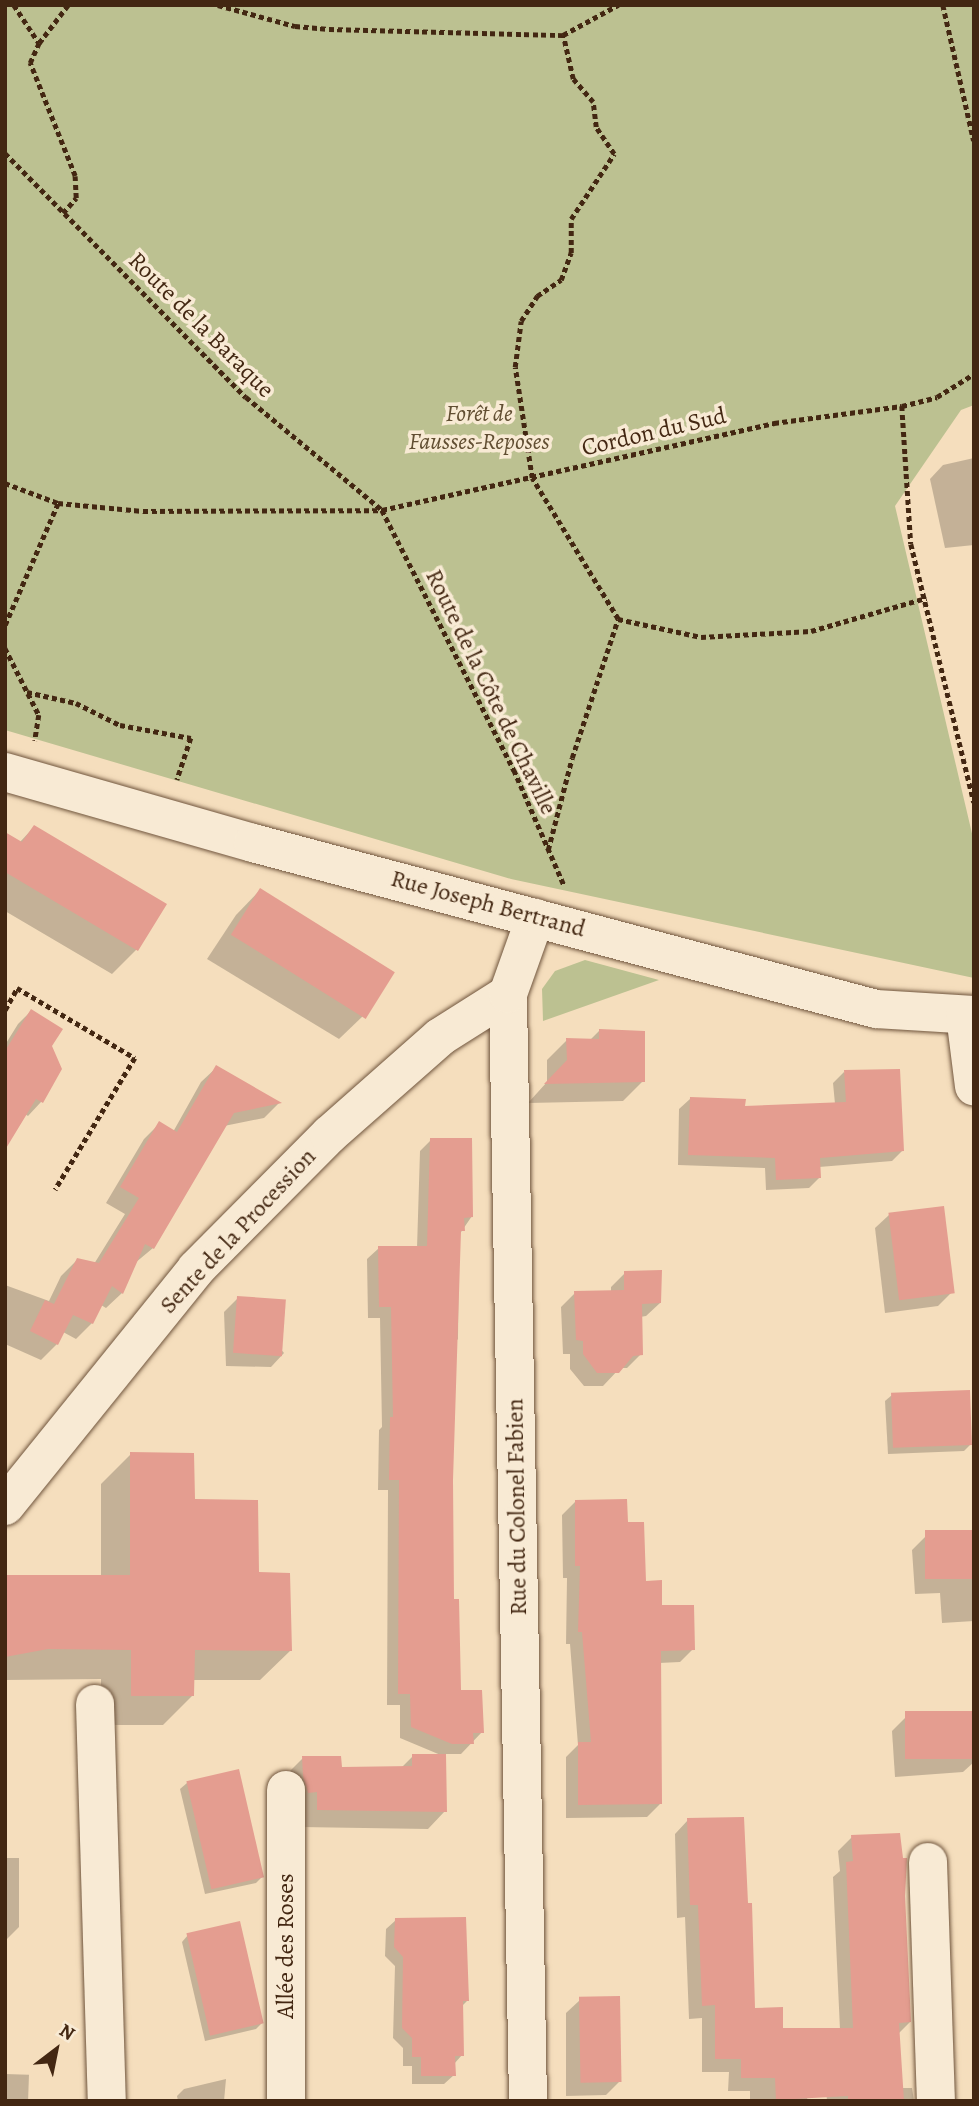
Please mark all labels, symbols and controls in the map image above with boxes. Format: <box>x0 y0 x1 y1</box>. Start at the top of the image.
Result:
street label: Route de la Baraque <box>122 246 280 404</box>
park label: Forêt de Fausses-Reposes <box>408 400 550 456</box>
street label: Cordon du Sud <box>579 401 729 463</box>
street label: Route de la Côte de Chaville <box>419 565 563 819</box>
street label: Rue Joseph Bertrand <box>388 864 588 944</box>
street label: Sente de la Procession <box>154 1142 322 1320</box>
street label: Rue du Colonel Fabien <box>501 1398 533 1616</box>
street label: Allée des Roses <box>272 1873 300 2019</box>
north arrow <box>21 2015 91 2085</box>
text: N <box>54 2017 80 2047</box>

